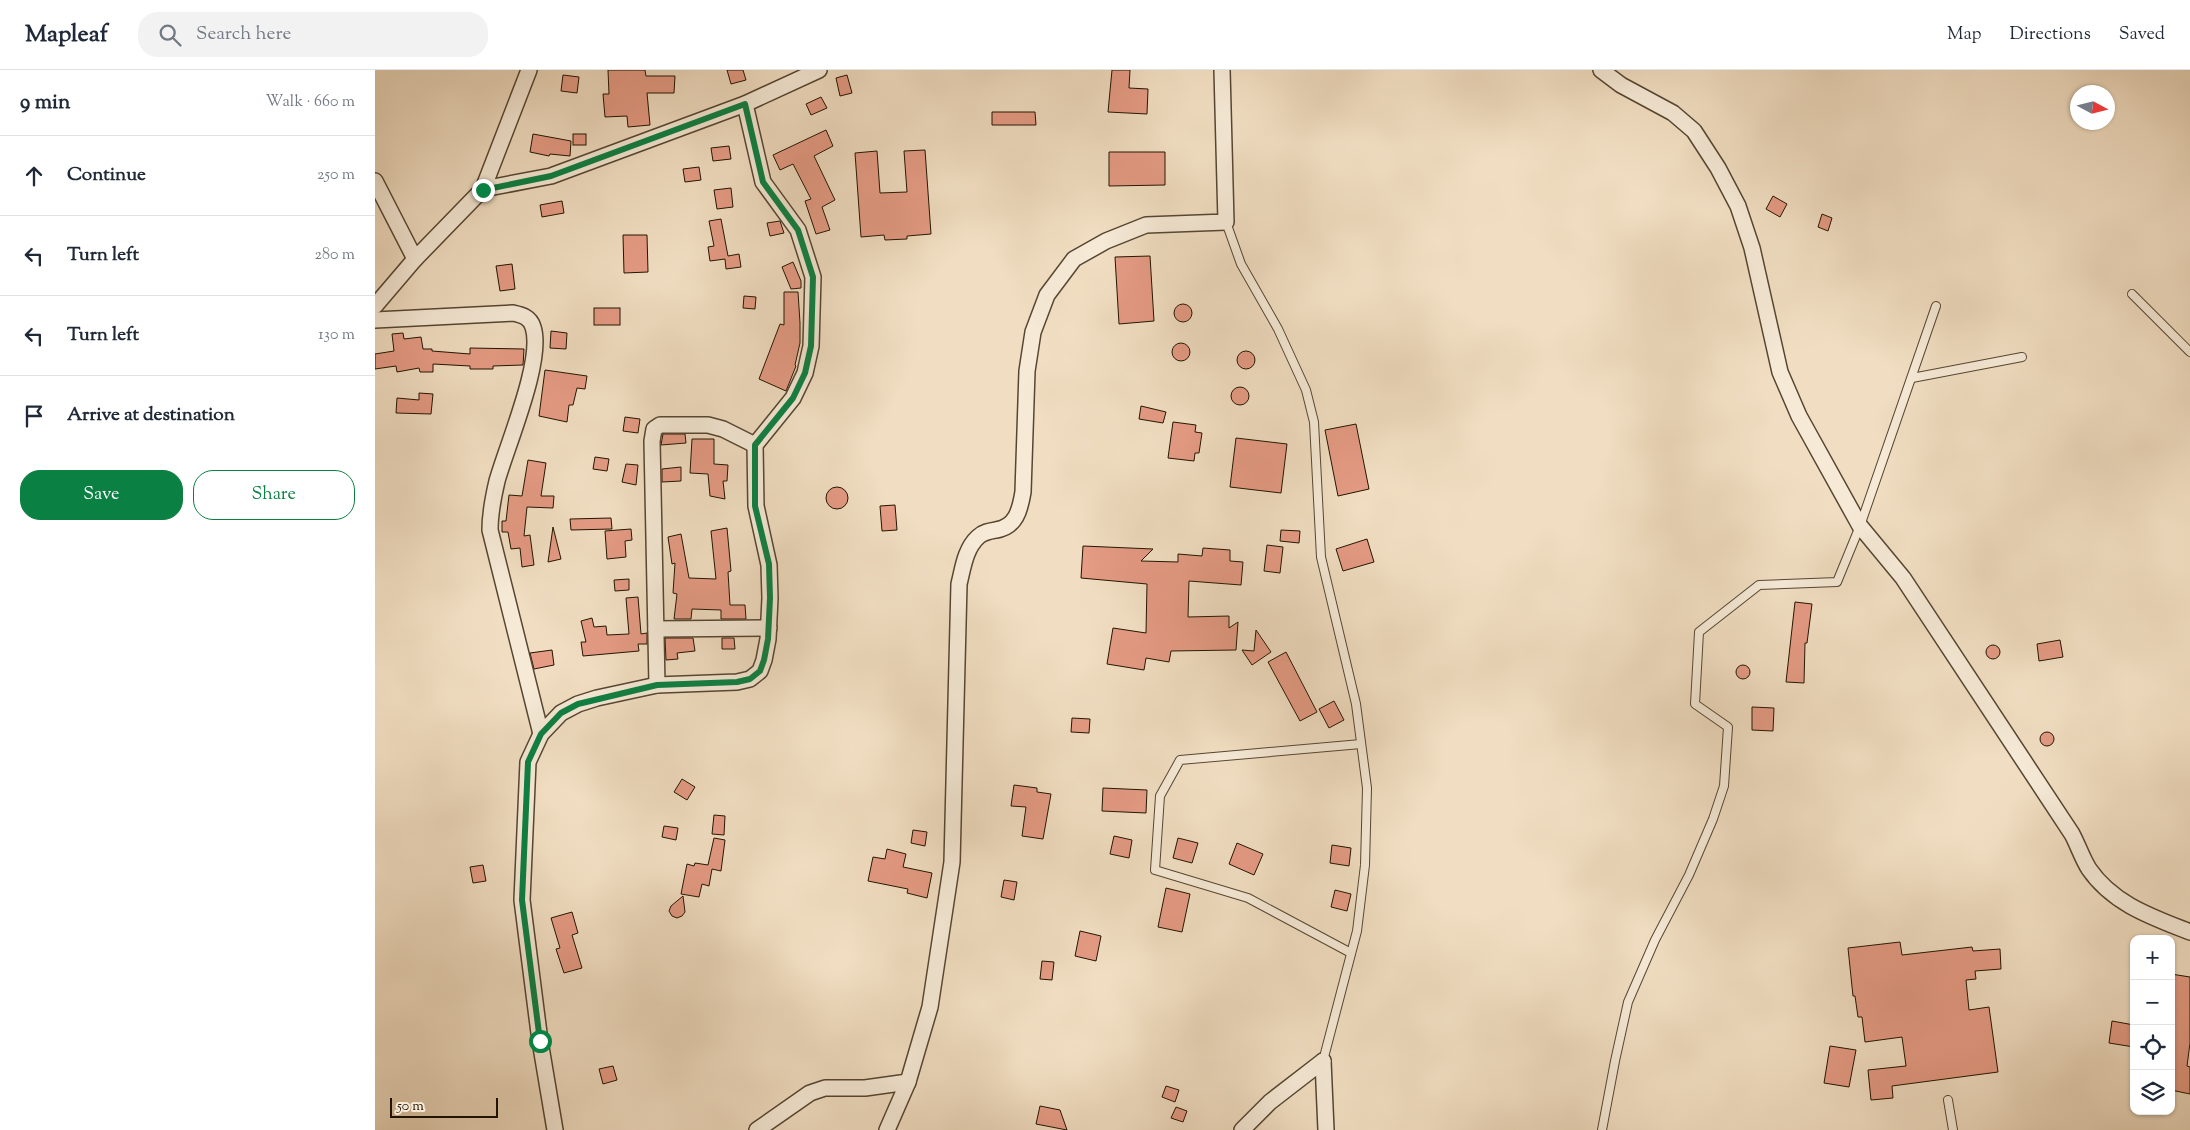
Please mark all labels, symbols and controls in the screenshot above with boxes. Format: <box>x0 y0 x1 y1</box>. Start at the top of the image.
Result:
search box <box>138 12 488 57</box>
text: Mapleaf <box>25 18 108 52</box>
icon: search <box>156 21 184 49</box>
text: Search here <box>196 21 291 48</box>
text: Map <box>1947 22 1982 48</box>
text: Directions <box>2010 22 2091 48</box>
text: Saved <box>2119 22 2165 48</box>
north arrow <box>2070 85 2115 130</box>
text: 9 min <box>20 88 70 118</box>
text: Walk · 660 m <box>266 91 355 114</box>
icon: ahead <box>20 162 48 190</box>
text: Continue <box>67 162 146 189</box>
text: 250 m <box>317 164 355 187</box>
route end <box>472 179 495 202</box>
icon: left <box>20 242 48 270</box>
text: Turn left <box>67 242 139 269</box>
text: 280 m <box>314 244 355 267</box>
icon: left <box>20 322 48 350</box>
text: Turn left <box>67 322 139 349</box>
text: 130 m <box>318 324 355 347</box>
icon: arrive <box>20 402 48 430</box>
text: Arrive at destination <box>67 402 235 429</box>
button: Save <box>20 470 183 520</box>
button: Share <box>193 470 355 520</box>
map controls <box>2130 935 2175 1115</box>
button: + <box>2130 935 2175 980</box>
button: − <box>2130 980 2175 1025</box>
button: locate <box>2130 1025 2175 1070</box>
route start <box>529 1030 552 1053</box>
button: layers <box>2130 1070 2175 1115</box>
scale bar <box>390 1095 497 1118</box>
text: 50 m <box>397 1097 424 1117</box>

